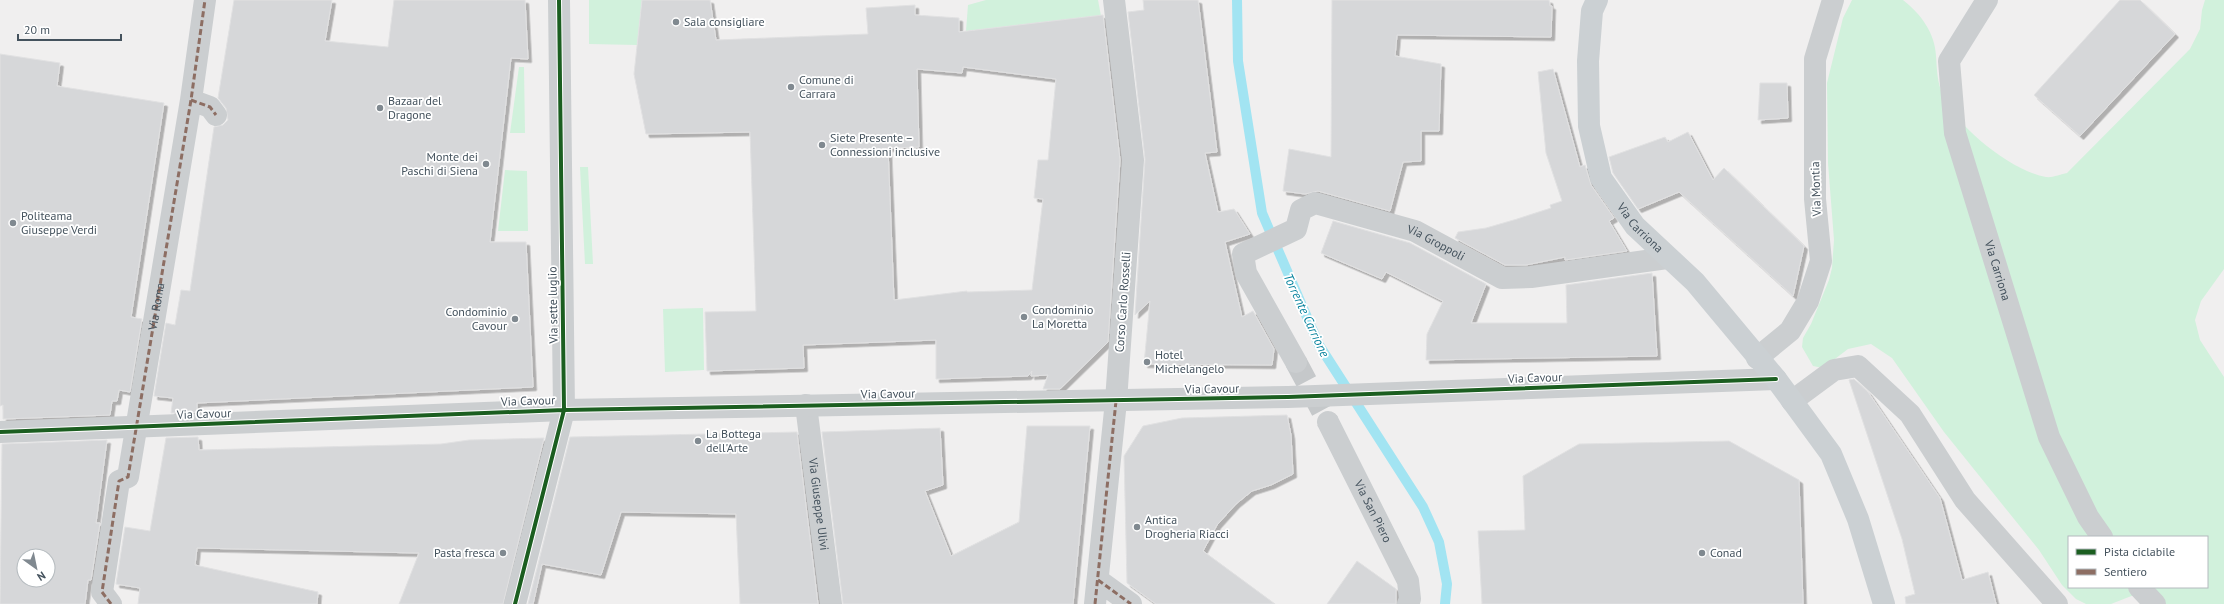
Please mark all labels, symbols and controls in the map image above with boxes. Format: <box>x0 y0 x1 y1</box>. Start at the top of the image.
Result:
place label: Sala consigliare <box>684 14 765 29</box>
scale bar <box>18 16 121 42</box>
marker: Sala consigliare <box>671 17 681 27</box>
text: 20 m <box>24 22 50 37</box>
place label: Comune di Carrara <box>799 72 854 101</box>
marker: Comune di Carrara <box>786 82 796 92</box>
place label: Bazaar del Dragone <box>388 93 442 122</box>
marker: Bazaar del Dragone <box>375 103 385 113</box>
place label: Siete Presente – Connessioni inclusive <box>830 130 940 159</box>
marker: Siete Presente – Connessioni inclusive <box>817 140 827 150</box>
place label: Monte dei Paschi di Siena <box>401 149 478 178</box>
marker: Monte dei Paschi di Siena <box>481 159 491 169</box>
street label: Via Montia <box>1807 161 1824 218</box>
street label: Via Carriona <box>1613 199 1667 255</box>
place label: Politeama Giuseppe Verdi <box>21 208 97 237</box>
marker: Politeama Giuseppe Verdi <box>8 218 18 228</box>
street label: Via Groppoli <box>1405 221 1468 264</box>
street label: Via Carriona <box>1981 237 2014 302</box>
street label: Corso Carlo Rosselli <box>1112 251 1134 353</box>
street label: Via sette luglio <box>544 266 561 345</box>
water label: Torrente Carrione <box>1280 270 1333 360</box>
street label: Via Roma <box>144 282 167 332</box>
place label: Condominio La Moretta <box>1032 302 1094 331</box>
place label: Condominio Cavour <box>446 304 507 333</box>
marker: Condominio La Moretta <box>1019 312 1029 322</box>
marker: Condominio Cavour <box>510 314 520 324</box>
place label: Hotel Michelangelo <box>1155 347 1224 376</box>
marker: Hotel Michelangelo <box>1142 357 1152 367</box>
street label: Via Cavour <box>1507 369 1562 386</box>
street label: Via Cavour <box>1184 381 1239 396</box>
street label: Via Cavour <box>860 386 915 401</box>
street label: Via Cavour <box>500 392 555 409</box>
street label: Via Cavour <box>176 405 231 422</box>
place label: La Bottega dell'Arte <box>706 426 761 455</box>
marker: La Bottega dell'Arte <box>693 436 703 446</box>
street label: Via Giuseppe Ulivi <box>806 456 832 551</box>
street label: Via San Piero <box>1351 477 1395 545</box>
place label: Antica Drogheria Riacci <box>1145 512 1229 541</box>
marker: Antica Drogheria Riacci <box>1132 522 1142 532</box>
legend <box>2068 536 2208 588</box>
text: Pista ciclabile <box>2104 544 2175 559</box>
place label: Pasta fresca <box>434 545 495 560</box>
place label: Conad <box>1710 545 1742 560</box>
north arrow <box>16 548 56 588</box>
marker: Pasta fresca <box>498 548 508 558</box>
marker: Conad <box>1697 548 1707 558</box>
text: Sentiero <box>2104 564 2147 579</box>
text: N <box>35 569 48 584</box>

